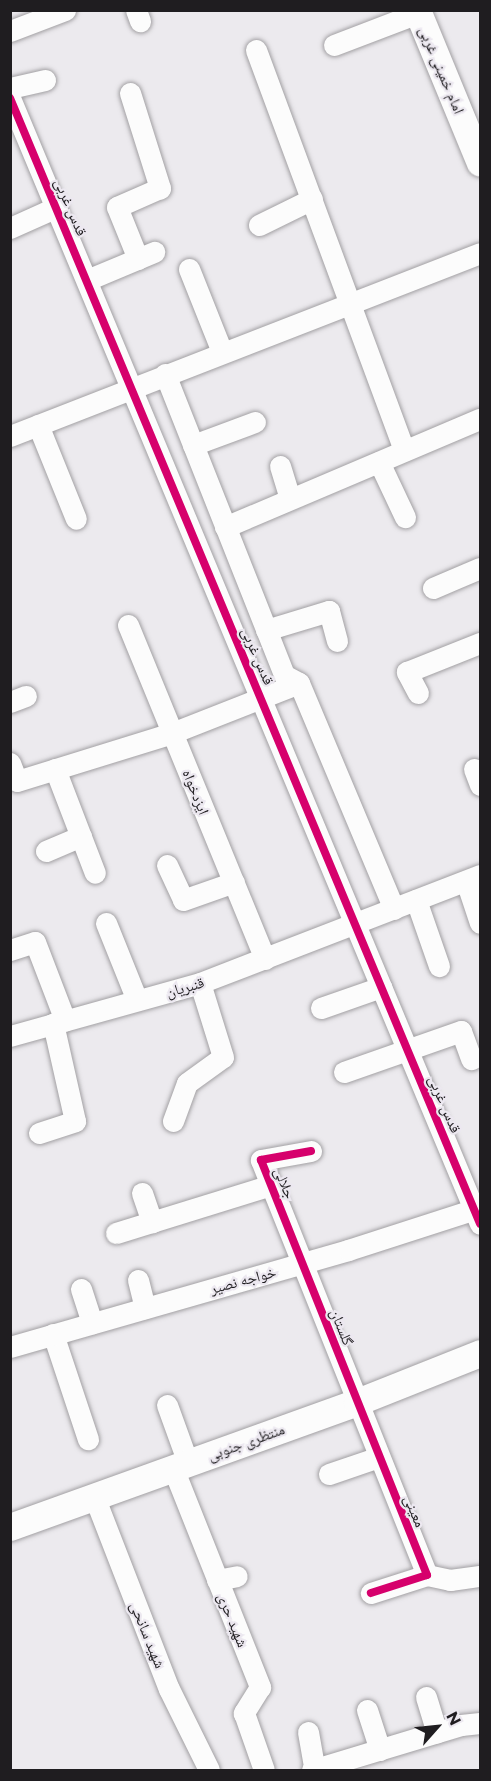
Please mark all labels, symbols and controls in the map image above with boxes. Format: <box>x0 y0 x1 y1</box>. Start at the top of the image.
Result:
street label: امام خمینی غربی <box>415 24 469 116</box>
street label: قدس غربی <box>51 176 91 238</box>
street label: قدس غربی <box>238 625 278 687</box>
street label: ایزدخواه <box>179 767 213 817</box>
street label: قنبریان <box>164 973 206 1001</box>
street label: قدس غربی <box>425 1073 465 1135</box>
street label: جلالی <box>271 1165 299 1201</box>
street label: خواجه نصیر <box>208 1263 278 1297</box>
street label: گلستان <box>327 1306 357 1348</box>
street label: منتظری جنوبی <box>205 1420 287 1464</box>
street label: معینی <box>400 1492 430 1530</box>
street label: شهید حری <box>214 1590 252 1650</box>
street label: شهید سانحی <box>127 1599 169 1671</box>
north arrow <box>407 1697 467 1757</box>
text: N <box>442 1709 465 1729</box>

